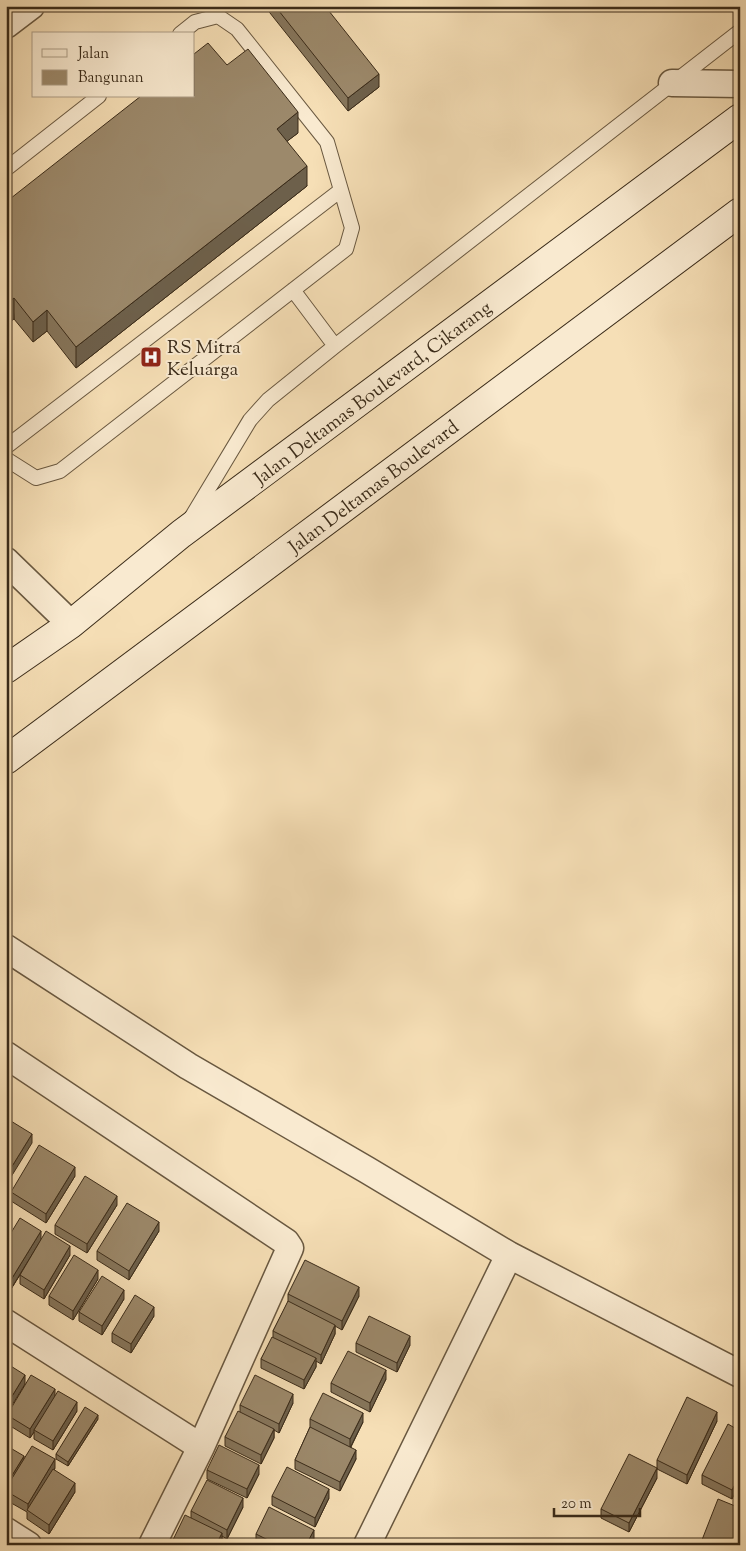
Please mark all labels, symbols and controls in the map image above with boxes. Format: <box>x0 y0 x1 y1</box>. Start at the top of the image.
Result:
legend <box>32 32 195 98</box>
text: Jalan <box>77 44 109 65</box>
text: Bangunan <box>78 68 144 89</box>
street label: Jalan Deltamas Boulevard, Cikarang <box>249 295 495 489</box>
place label: RS Mitra Keluarga <box>167 335 241 384</box>
hospital icon: RS Mitra Keluarga <box>139 345 163 369</box>
street label: Jalan Deltamas Boulevard <box>283 415 463 557</box>
scale bar <box>554 1486 640 1518</box>
text: 20 m <box>561 1494 592 1515</box>

